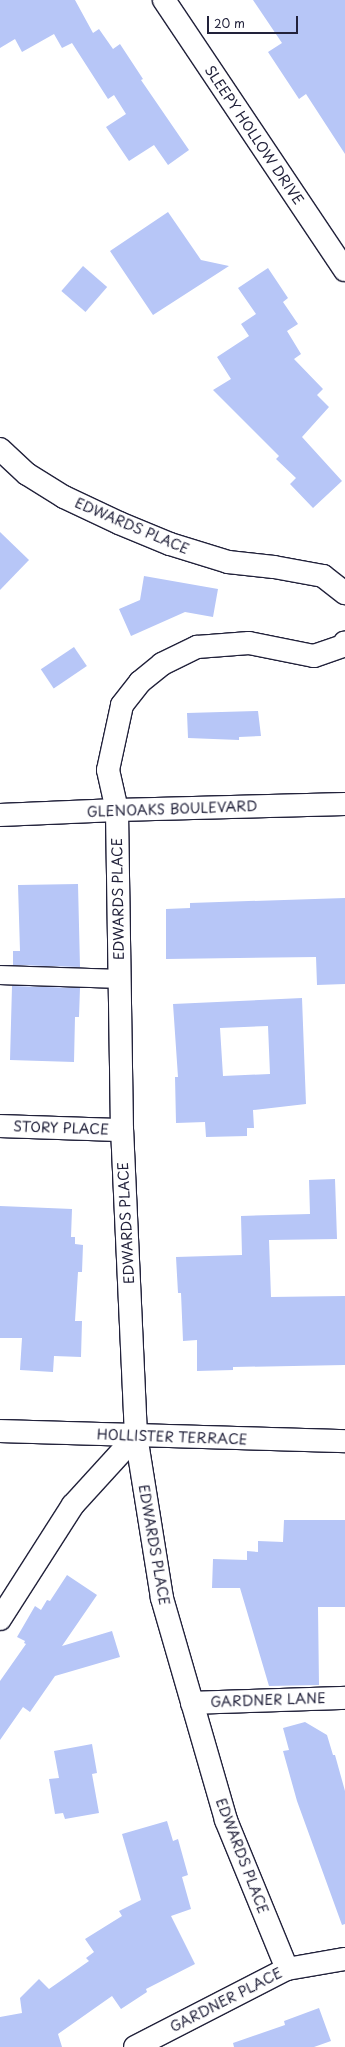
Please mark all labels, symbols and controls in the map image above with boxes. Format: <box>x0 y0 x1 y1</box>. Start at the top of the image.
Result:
scale bar <box>209 8 300 34</box>
text: 20 m <box>214 14 245 32</box>
street label: SLEEPY HOLLOW DRIVE <box>201 61 307 209</box>
street label: EDWARDS PLACE <box>72 494 192 558</box>
street label: GLENOAKS BOULEVARD <box>86 798 258 820</box>
street label: EDWARDS PLACE <box>109 837 127 961</box>
street label: STORY PLACE <box>12 1118 110 1138</box>
street label: EDWARDS PLACE <box>114 1161 138 1285</box>
street label: HOLLISTER TERRACE <box>97 1426 247 1448</box>
street label: EDWARDS PLACE <box>135 1483 173 1607</box>
street label: GARDNER LANE <box>210 1690 326 1710</box>
street label: EDWARDS PLACE <box>212 1795 272 1917</box>
street label: GARDNER PLACE <box>167 1964 285 2036</box>

